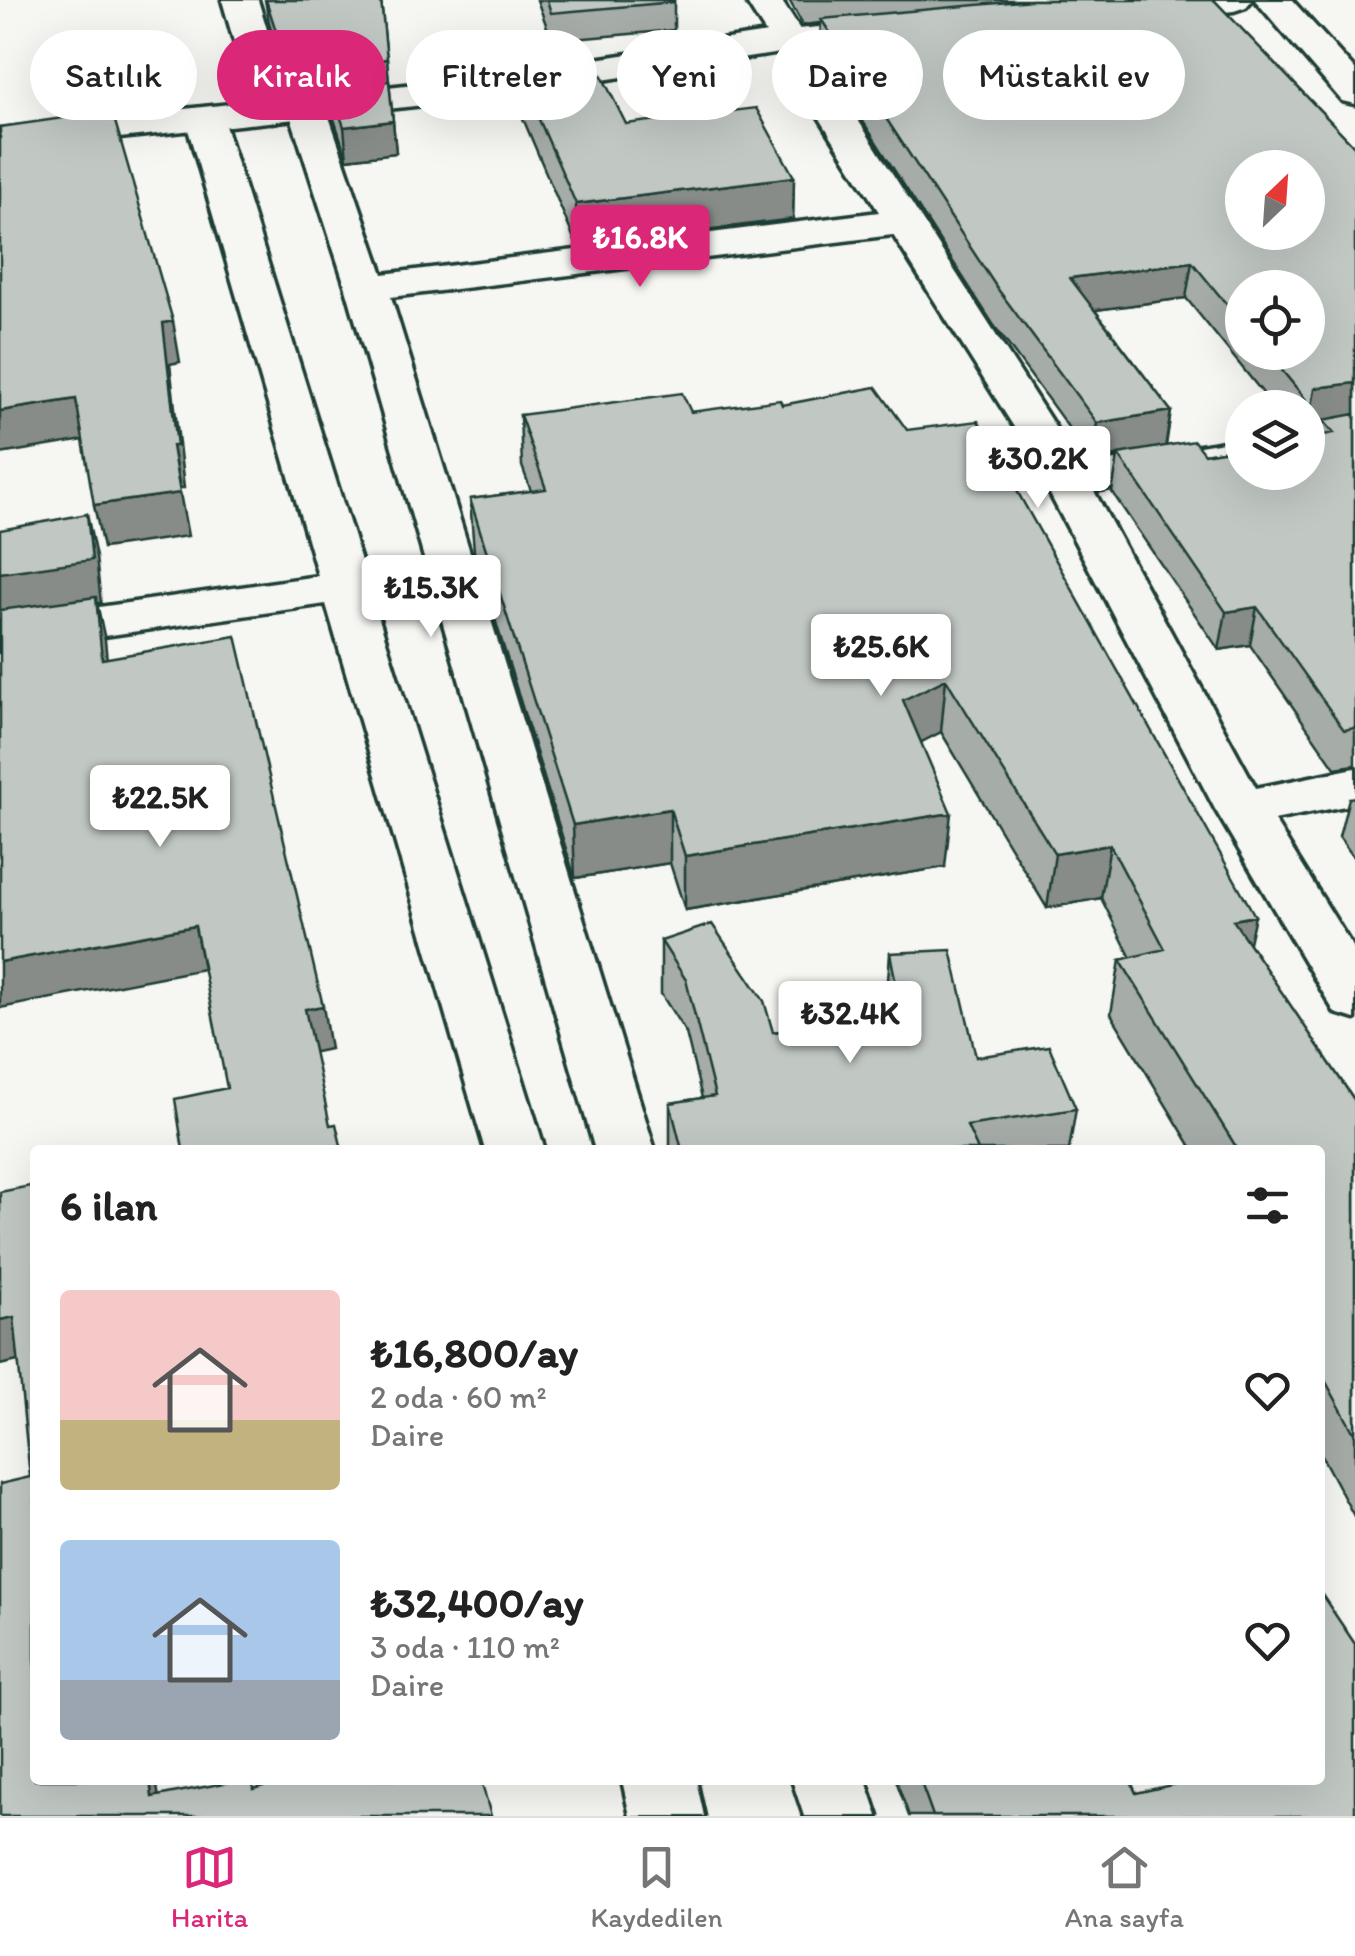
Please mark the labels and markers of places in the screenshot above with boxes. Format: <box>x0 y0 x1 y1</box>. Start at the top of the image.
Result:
pin: ₺16.8K <box>559 205 721 290</box>
pin: ₺30.2K <box>957 426 1119 511</box>
pin: ₺15.3K <box>350 555 512 640</box>
pin: ₺25.6K <box>800 614 962 699</box>
pin: ₺22.5K <box>79 765 241 850</box>
pin: ₺32.4K <box>769 981 931 1066</box>

